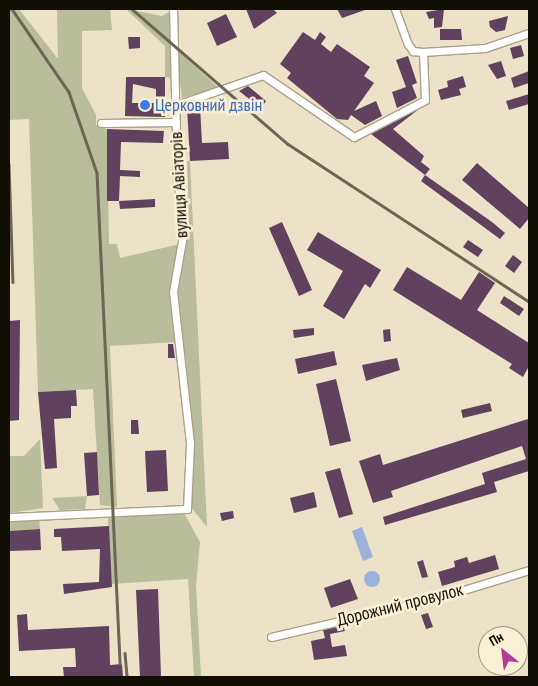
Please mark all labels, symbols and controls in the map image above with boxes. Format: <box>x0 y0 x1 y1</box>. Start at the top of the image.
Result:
place label: Церковний дзвін <box>155 94 262 116</box>
marker: Церковний дзвін <box>139 99 151 111</box>
street label: вулиця Авіаторів <box>165 131 193 239</box>
street label: Дорожний провулок <box>335 579 465 631</box>
north arrow <box>478 626 528 676</box>
text: Пн <box>486 628 507 650</box>

